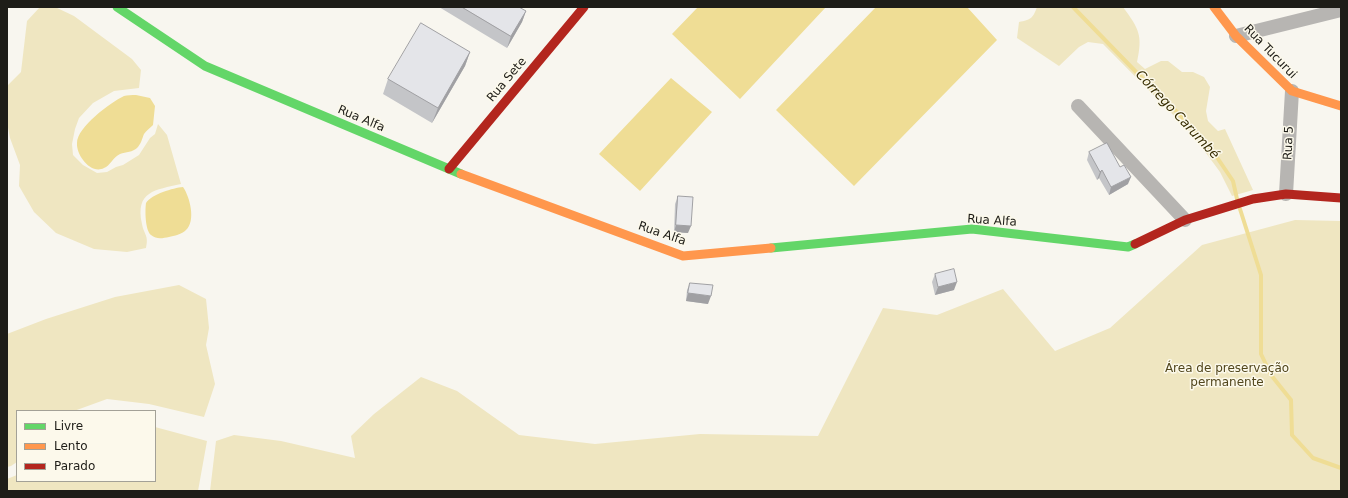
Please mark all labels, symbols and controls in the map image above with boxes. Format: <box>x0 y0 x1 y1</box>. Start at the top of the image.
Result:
street label: Rua Tucurui <box>1241 22 1299 82</box>
street label: Rua Sete <box>484 55 530 105</box>
water label: Córrego Carumbé <box>1132 67 1222 163</box>
street label: Rua Alfa <box>335 103 387 135</box>
street label: Rua 5 <box>1281 126 1297 160</box>
street label: Rua Alfa <box>967 212 1017 230</box>
street label: Rua Alfa <box>636 219 688 249</box>
park label: Área de preservação permanente <box>1165 362 1289 390</box>
legend <box>16 410 156 482</box>
text: Livre <box>54 419 83 433</box>
text: Lento <box>54 439 88 453</box>
text: Parado <box>54 459 95 473</box>

